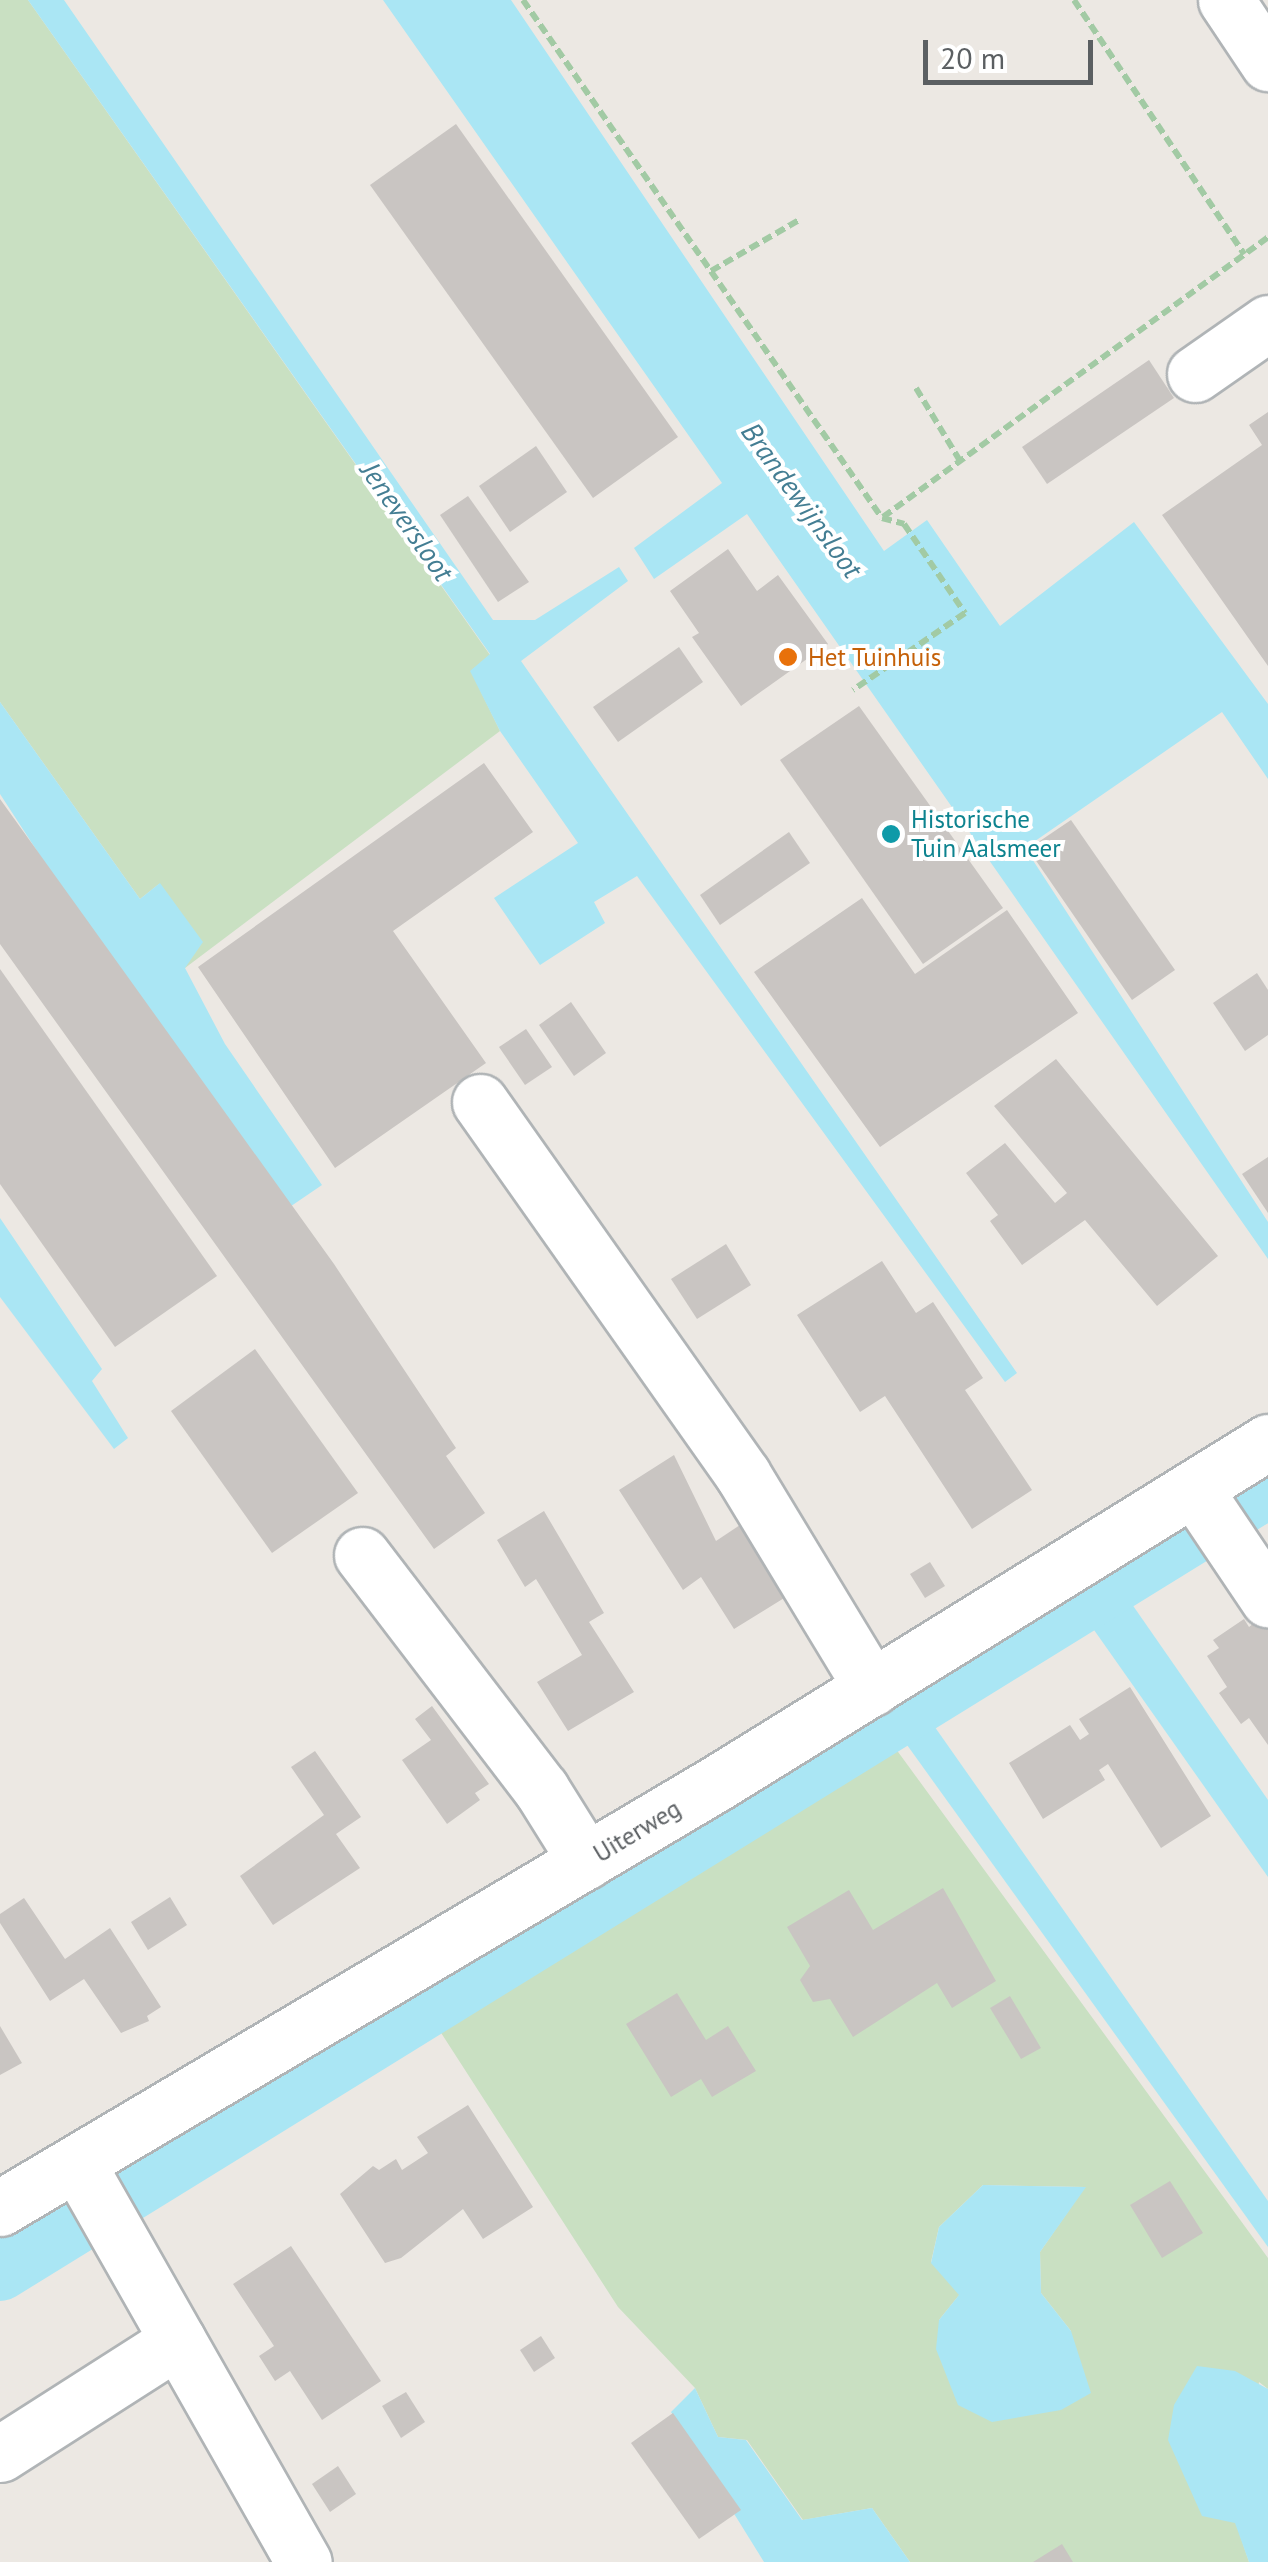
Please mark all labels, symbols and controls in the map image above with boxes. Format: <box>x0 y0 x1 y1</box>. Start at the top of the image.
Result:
scale bar <box>928 20 1098 82</box>
text: 20 m <box>940 38 1005 77</box>
water label: Brandewijnsloot <box>734 416 870 584</box>
water label: Jeneversloot <box>354 455 460 587</box>
place label: Het Tuinhuis <box>808 642 942 672</box>
marker: Het Tuinhuis <box>777 646 799 668</box>
place label: Historische Tuin Aalsmeer <box>911 805 1062 864</box>
marker: Historische Tuin Aalsmeer <box>880 823 902 845</box>
street label: Uiterweg <box>588 1793 686 1869</box>

